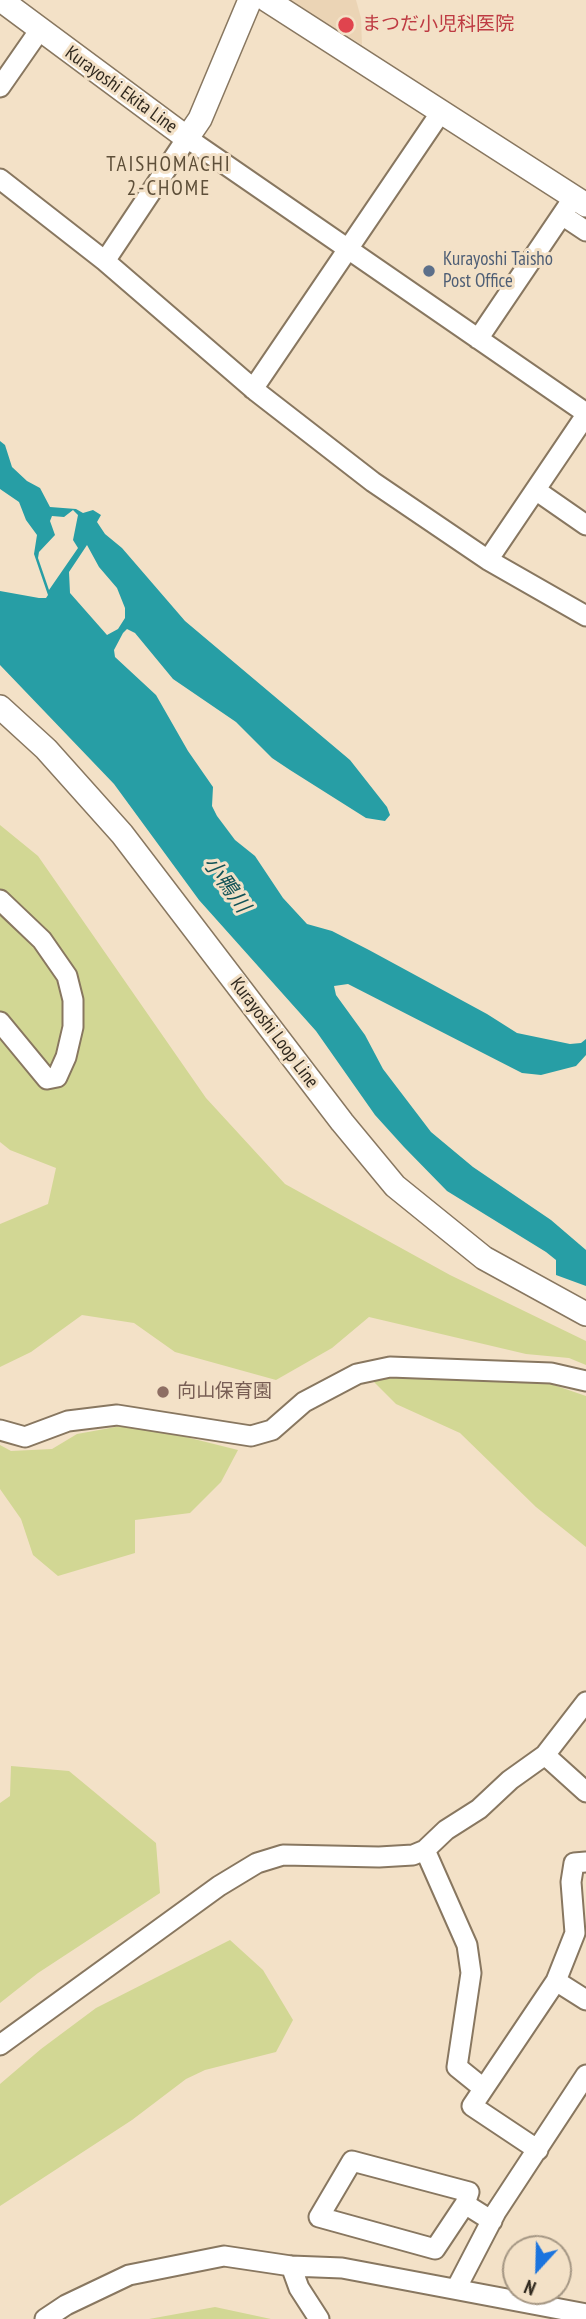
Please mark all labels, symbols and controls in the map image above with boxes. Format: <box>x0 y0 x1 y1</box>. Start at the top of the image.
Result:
place label: まつだ小児科医院 <box>362 14 514 36</box>
marker: まつだ小児科医院 <box>336 15 356 35</box>
street label: Kurayoshi Ekita Line <box>60 42 182 138</box>
district label: TAISHOMACHI 2-CHOME <box>108 152 230 202</box>
place label: Kurayoshi Taisho Post Office <box>443 249 553 293</box>
marker: Kurayoshi Taisho Post Office <box>421 263 437 279</box>
water label: 小鴨川 <box>197 852 255 918</box>
street label: Kurayoshi Loop Line <box>225 973 323 1093</box>
place label: 向山保育園 <box>177 1381 272 1403</box>
marker: 向山保育園 <box>155 1384 171 1400</box>
north arrow <box>502 2235 572 2305</box>
text: N <box>521 2275 539 2301</box>

